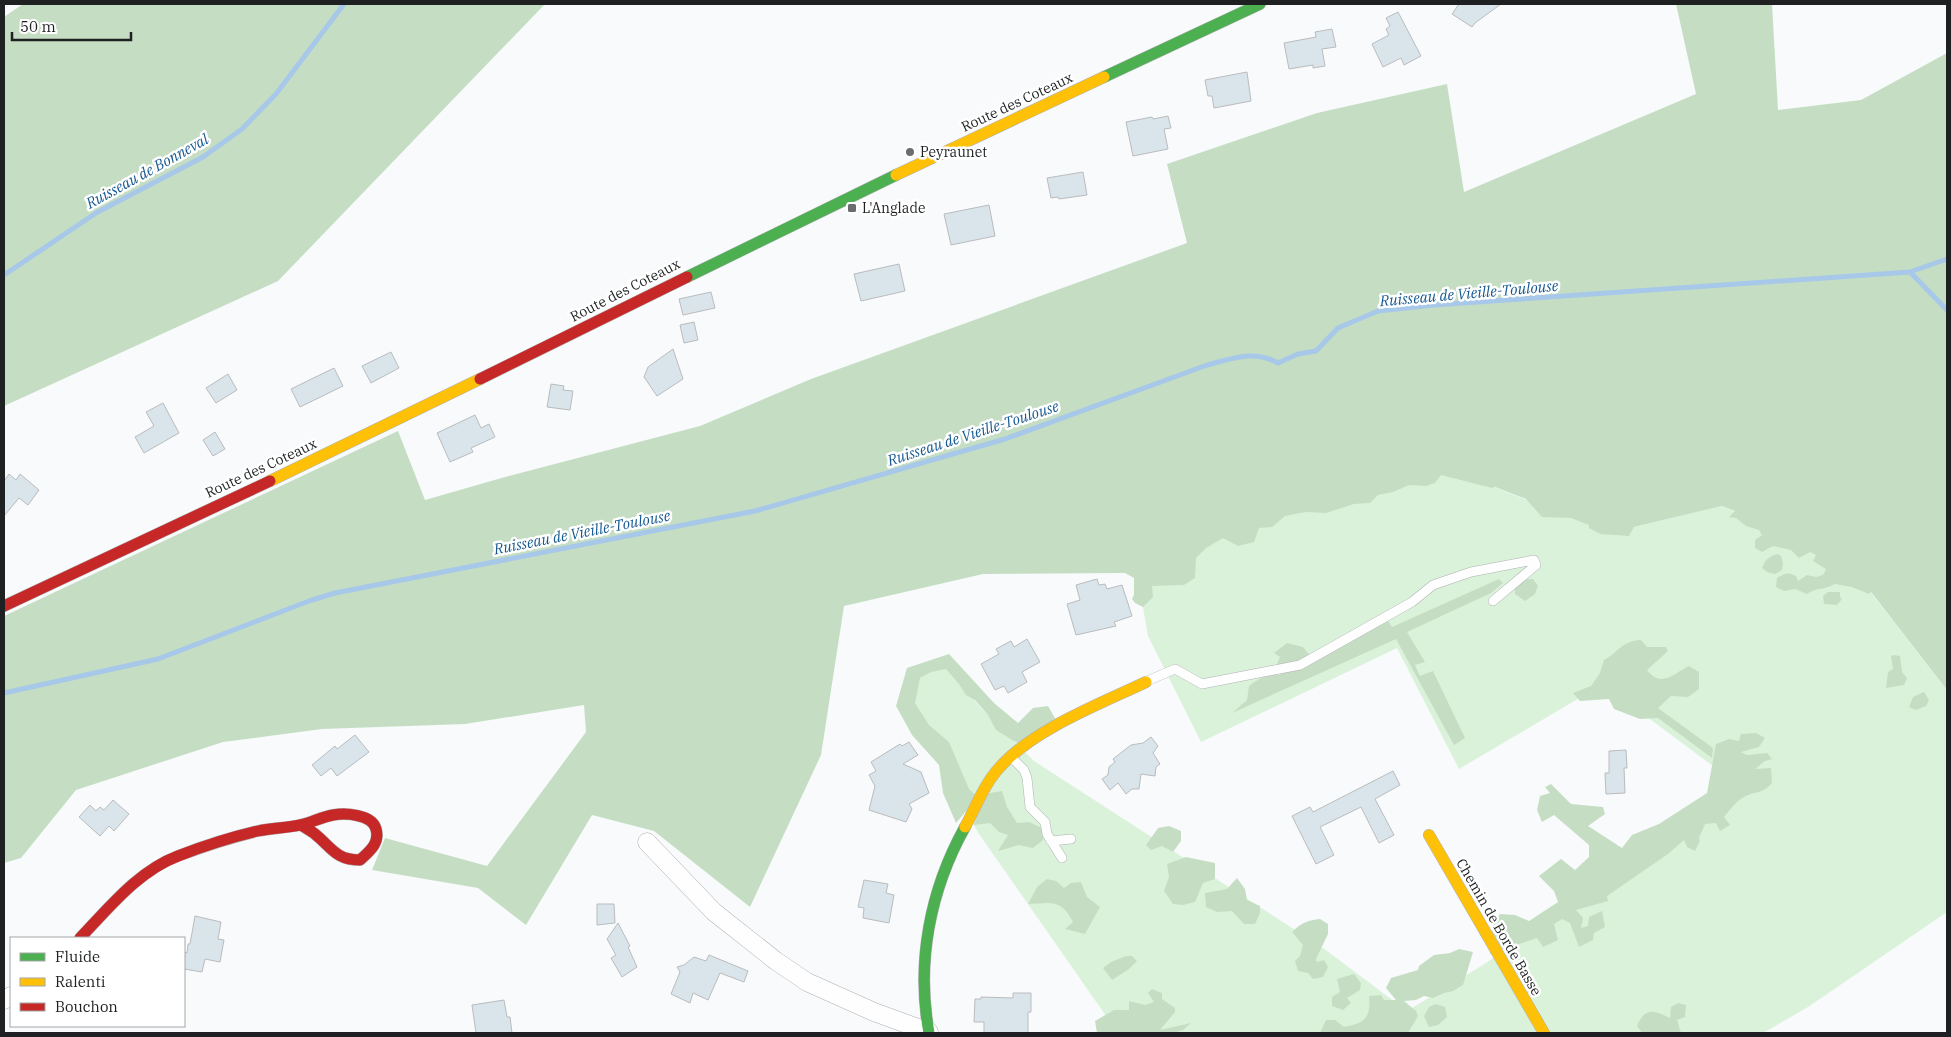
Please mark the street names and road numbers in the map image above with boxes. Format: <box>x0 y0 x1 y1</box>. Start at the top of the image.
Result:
street label: Route des Coteaux <box>958 68 1076 136</box>
street label: Route des Coteaux <box>567 254 683 326</box>
street label: Route des Coteaux <box>202 434 320 502</box>
street label: Chemin de Borde Basse <box>1452 855 1546 999</box>

